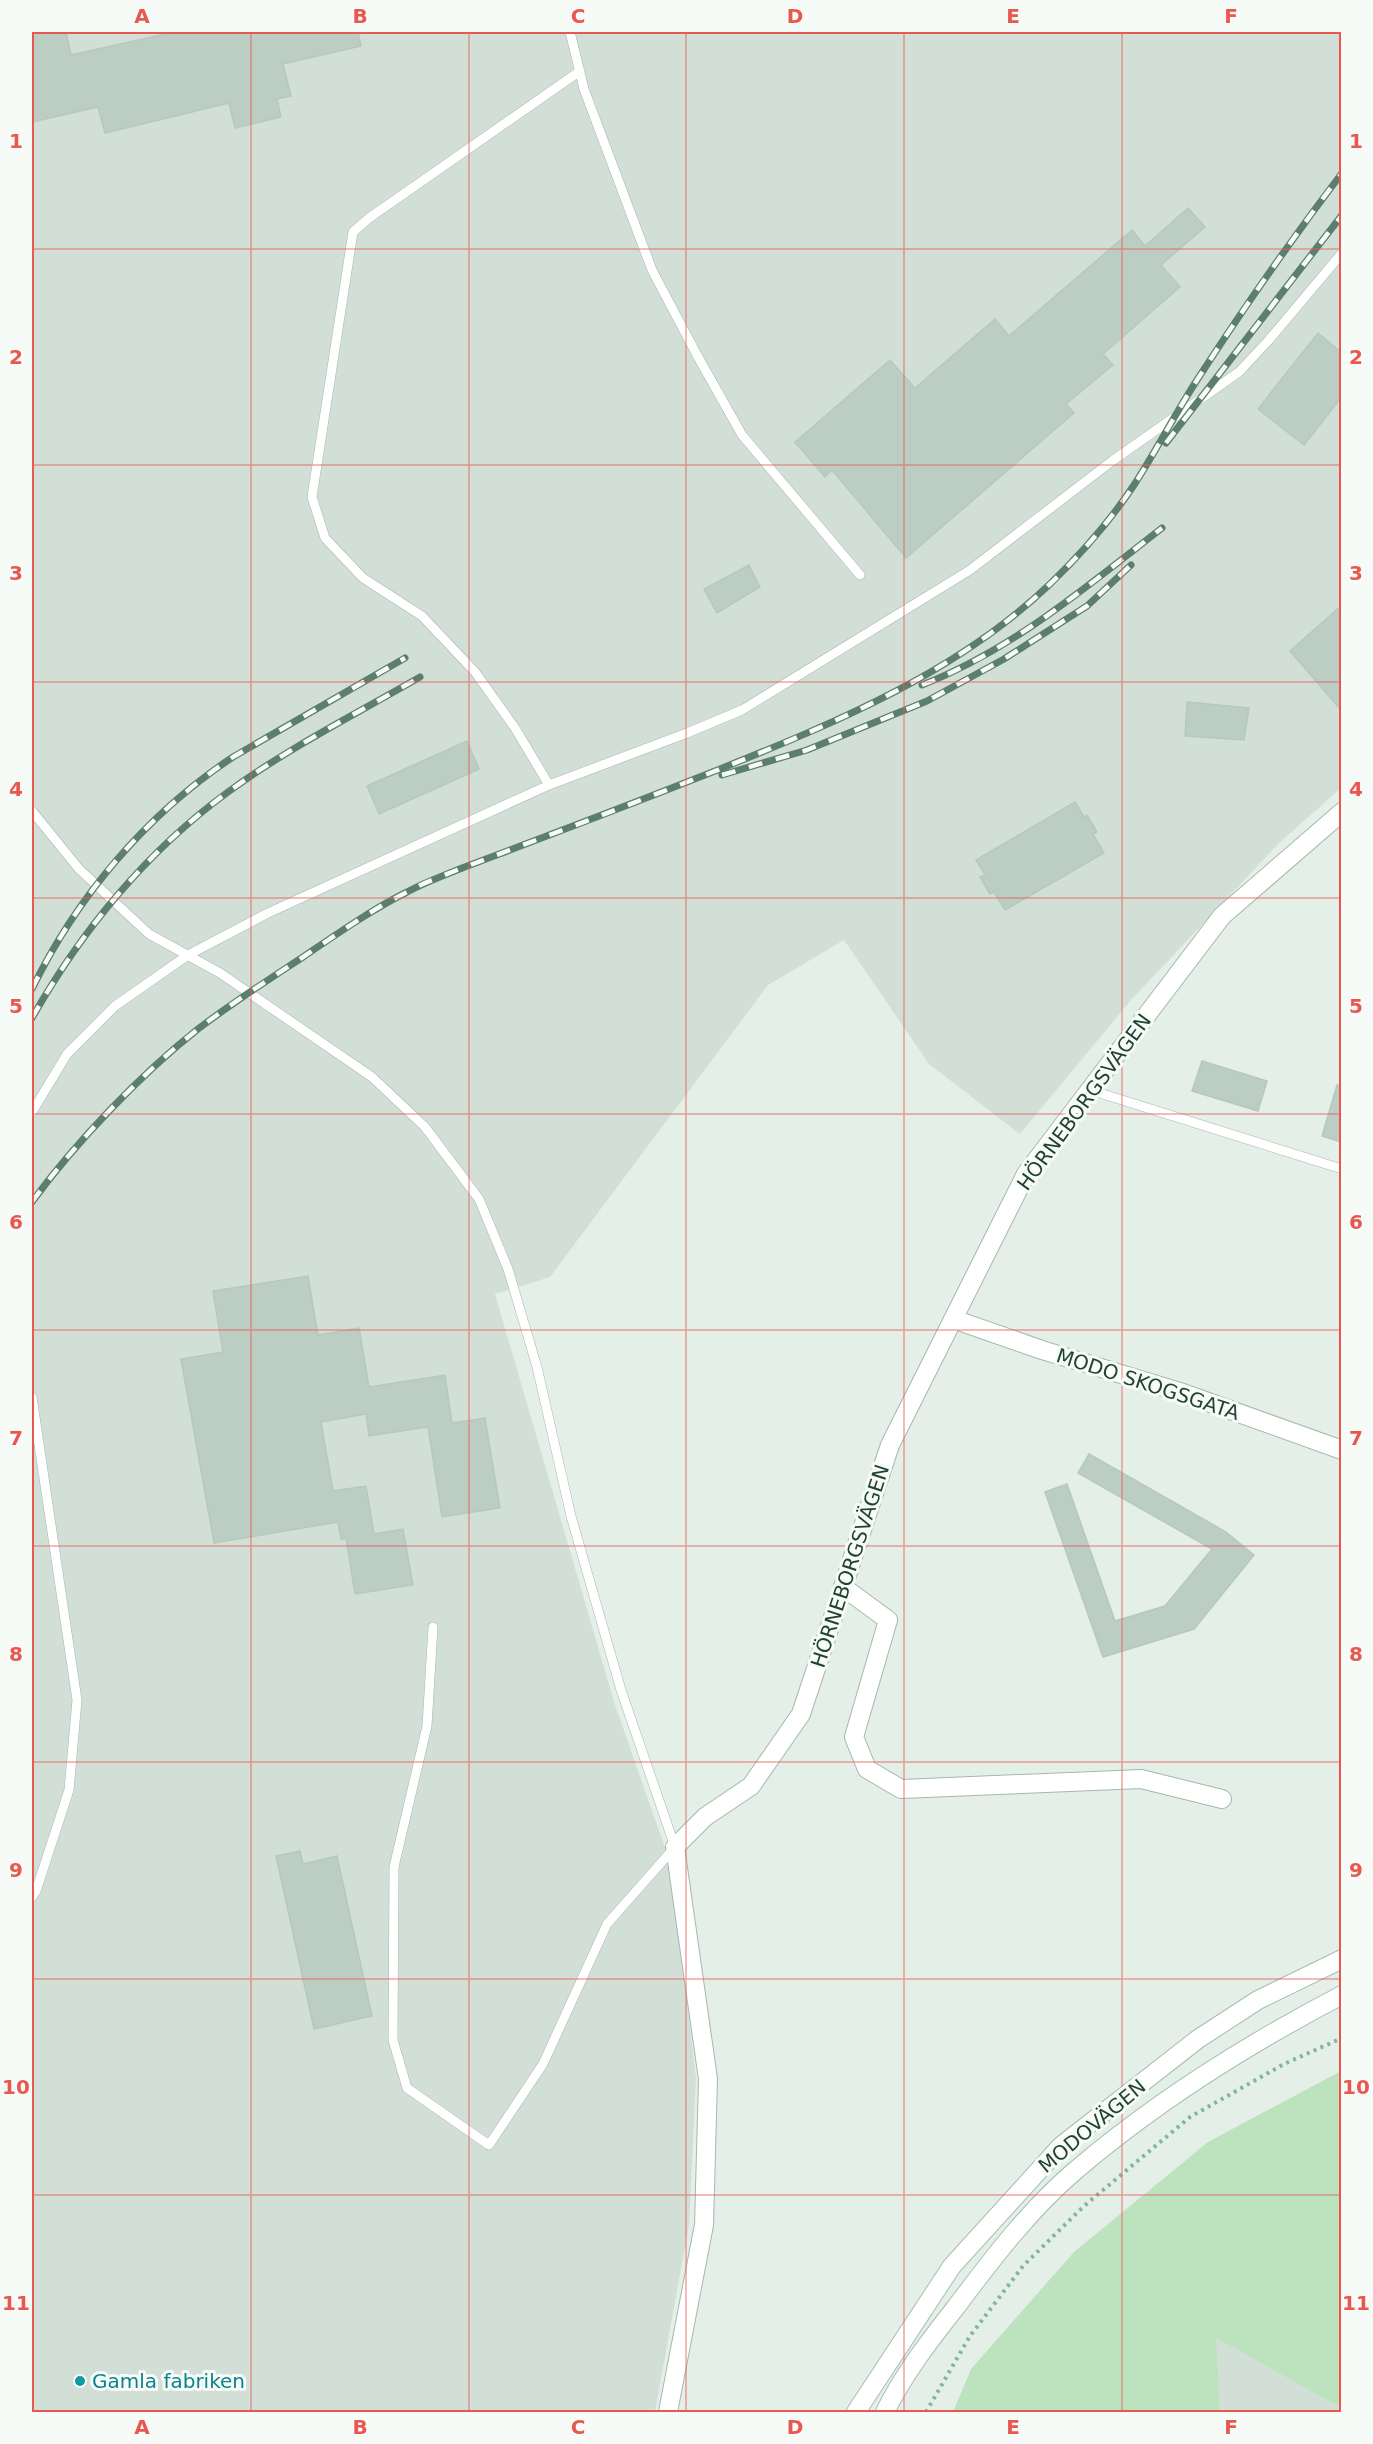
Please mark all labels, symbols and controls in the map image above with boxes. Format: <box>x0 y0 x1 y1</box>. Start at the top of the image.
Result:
text: A <box>134 4 150 28</box>
text: B <box>352 4 368 28</box>
text: C <box>571 4 585 28</box>
text: D <box>787 4 803 28</box>
text: E <box>1006 4 1020 28</box>
text: F <box>1224 4 1238 28</box>
text: 1 <box>9 129 23 153</box>
text: 1 <box>1349 129 1363 153</box>
text: 2 <box>9 345 23 369</box>
text: 2 <box>1349 345 1363 369</box>
text: 3 <box>9 561 23 585</box>
text: 3 <box>1349 561 1363 585</box>
text: 4 <box>9 777 23 801</box>
text: 4 <box>1349 777 1363 801</box>
text: 5 <box>9 994 23 1018</box>
text: 5 <box>1349 994 1363 1018</box>
street label: HÖRNEBORGSVÄGEN <box>1012 1009 1156 1195</box>
text: 6 <box>9 1210 23 1234</box>
text: 6 <box>1349 1210 1363 1234</box>
street label: MODO SKOGSGATA <box>1053 1343 1243 1425</box>
text: 7 <box>9 1426 23 1450</box>
text: 7 <box>1349 1426 1363 1450</box>
street label: HÖRNEBORGSVÄGEN <box>806 1461 894 1671</box>
text: 8 <box>9 1642 23 1666</box>
text: 8 <box>1349 1642 1363 1666</box>
text: 9 <box>9 1858 23 1882</box>
text: 9 <box>1349 1858 1363 1882</box>
street label: MODOVÄGEN <box>1033 2074 1151 2178</box>
text: 10 <box>2 2075 30 2099</box>
text: 10 <box>1342 2075 1370 2099</box>
text: 11 <box>2 2291 30 2315</box>
text: 11 <box>1342 2291 1370 2315</box>
place label: Gamla fabriken <box>92 2369 245 2393</box>
marker: Gamla fabriken <box>73 2374 87 2388</box>
text: A <box>134 2415 150 2439</box>
text: B <box>352 2415 368 2439</box>
text: C <box>571 2415 585 2439</box>
text: D <box>787 2415 803 2439</box>
text: E <box>1006 2415 1020 2439</box>
text: F <box>1224 2415 1238 2439</box>

